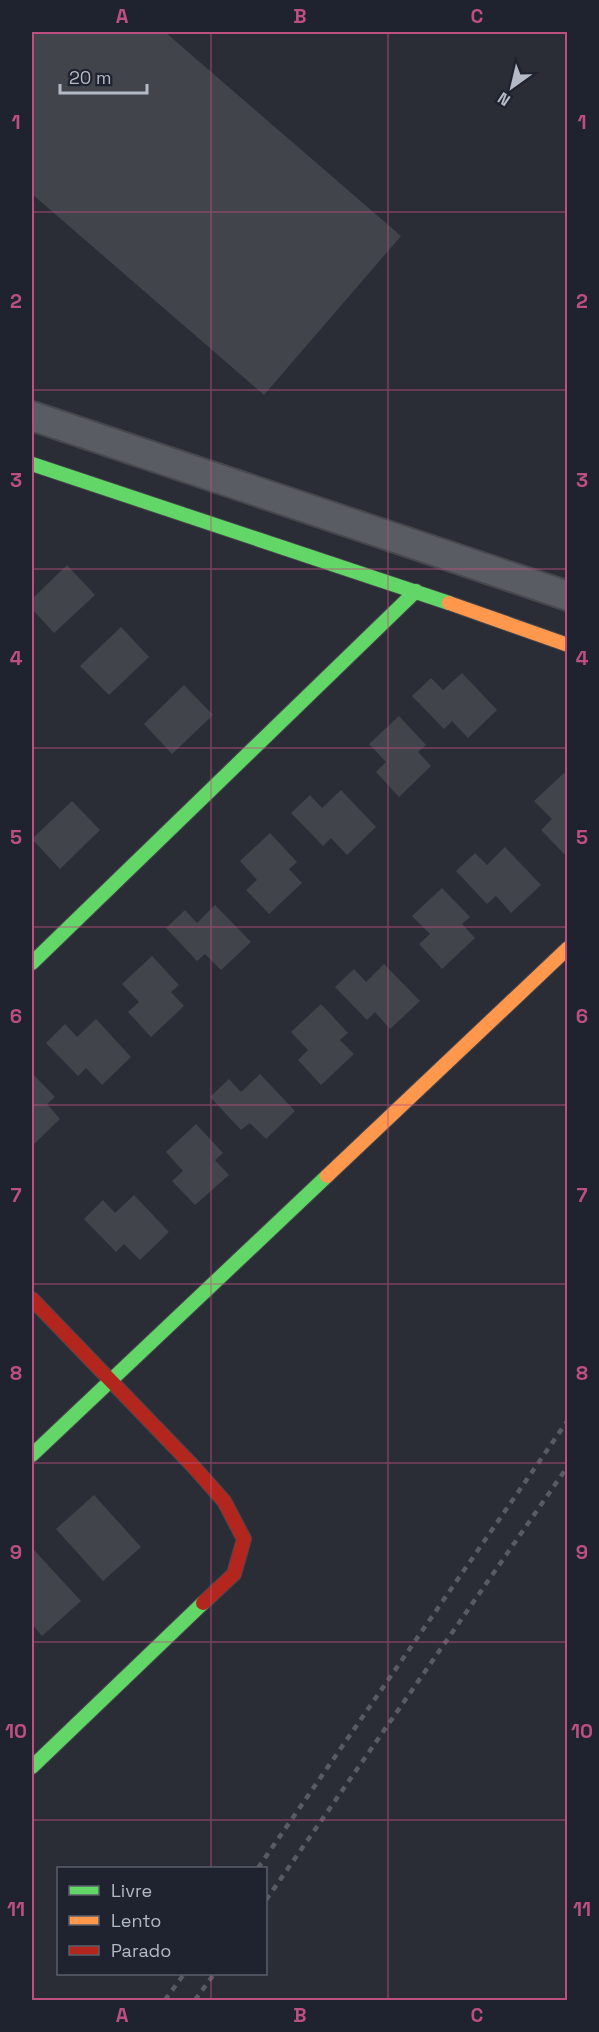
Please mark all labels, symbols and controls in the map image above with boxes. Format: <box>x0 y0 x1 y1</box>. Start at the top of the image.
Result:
text: A <box>116 3 129 29</box>
text: B <box>293 3 307 29</box>
text: C <box>471 3 484 29</box>
scale bar <box>60 57 147 95</box>
north arrow <box>482 57 542 117</box>
text: 20 m <box>69 66 112 89</box>
text: N <box>494 87 514 111</box>
text: 1 <box>11 109 21 135</box>
text: 1 <box>577 109 587 135</box>
text: 2 <box>10 288 22 314</box>
text: 2 <box>576 288 588 314</box>
text: 3 <box>10 467 22 493</box>
text: 3 <box>576 467 588 493</box>
text: 4 <box>10 645 23 671</box>
text: 4 <box>576 645 589 671</box>
text: 5 <box>10 824 22 850</box>
text: 5 <box>576 824 588 850</box>
text: 6 <box>10 1003 22 1029</box>
text: 6 <box>576 1003 588 1029</box>
text: 7 <box>10 1182 22 1208</box>
text: 7 <box>576 1182 588 1208</box>
text: 8 <box>10 1360 22 1386</box>
text: 8 <box>576 1360 588 1386</box>
text: 9 <box>10 1539 22 1565</box>
text: 9 <box>576 1539 588 1565</box>
text: 10 <box>5 1718 27 1744</box>
text: 10 <box>571 1718 593 1744</box>
legend <box>57 1867 267 1975</box>
text: Livre <box>111 1879 152 1902</box>
text: 11 <box>7 1896 25 1922</box>
text: 11 <box>573 1896 591 1922</box>
text: Lento <box>111 1909 161 1932</box>
text: Parado <box>111 1939 171 1962</box>
text: A <box>116 2002 129 2028</box>
text: B <box>293 2002 307 2028</box>
text: C <box>471 2002 484 2028</box>

